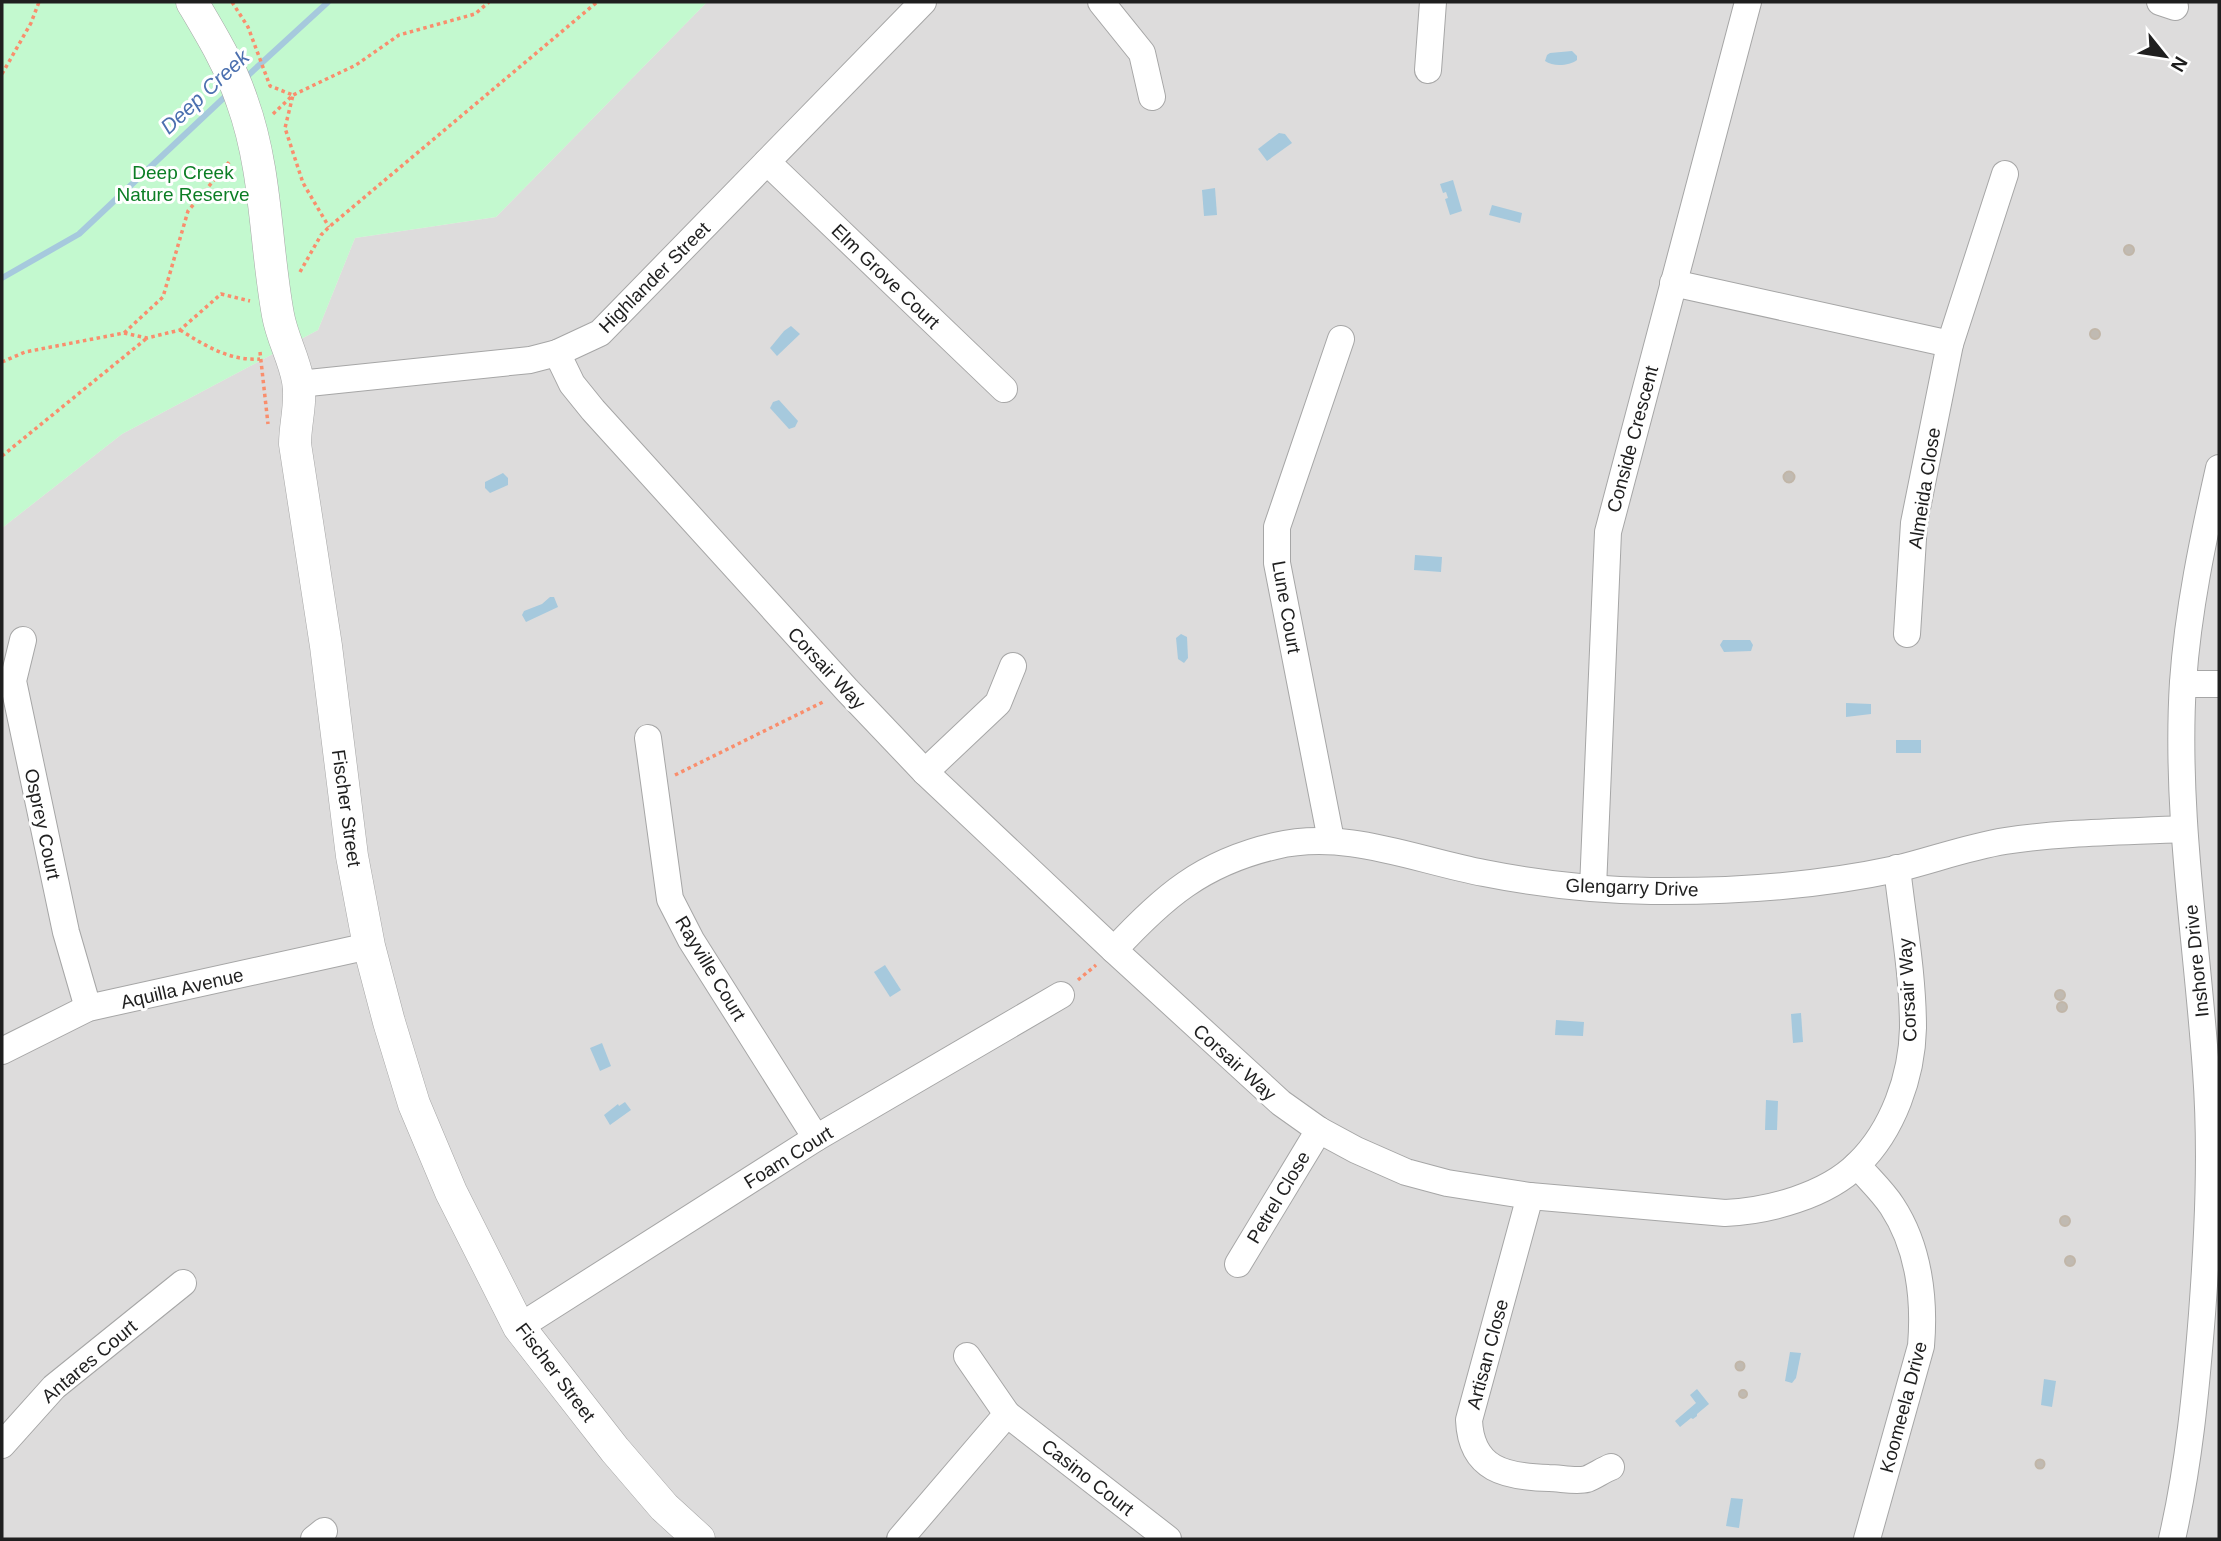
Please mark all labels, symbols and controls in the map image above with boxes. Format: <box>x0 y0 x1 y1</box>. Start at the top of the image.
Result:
north arrow <box>2130 21 2200 91</box>
water label: Deep Creek <box>156 44 255 138</box>
text: N <box>2167 53 2192 75</box>
park label: Deep Creek Nature Reserve <box>116 162 250 205</box>
street label: Highlander Street <box>595 217 715 337</box>
street label: Elm Grove Court <box>827 220 944 334</box>
street label: Conside Crescent <box>1603 363 1662 515</box>
street label: Almeida Close <box>1905 426 1944 550</box>
street label: Lune Court <box>1268 559 1305 656</box>
street label: Corsair Way <box>784 623 870 714</box>
street label: Fischer Street <box>328 748 365 869</box>
street label: Osprey Court <box>20 767 65 882</box>
street label: Glengarry Drive <box>1565 875 1699 900</box>
street label: Inshore Drive <box>2180 904 2213 1018</box>
street label: Rayville Court <box>671 912 750 1025</box>
street label: Corsair Way <box>1894 937 1921 1042</box>
street label: Aquilla Avenue <box>119 964 246 1013</box>
street label: Corsair Way <box>1189 1020 1281 1105</box>
street label: Foam Court <box>740 1122 837 1193</box>
street label: Petrel Close <box>1243 1147 1314 1247</box>
street label: Artisan Close <box>1463 1297 1512 1411</box>
street label: Antares Court <box>38 1315 142 1407</box>
street label: Fischer Street <box>512 1319 600 1426</box>
street label: Koomeela Drive <box>1876 1339 1931 1475</box>
street label: Casino Court <box>1038 1435 1138 1520</box>

